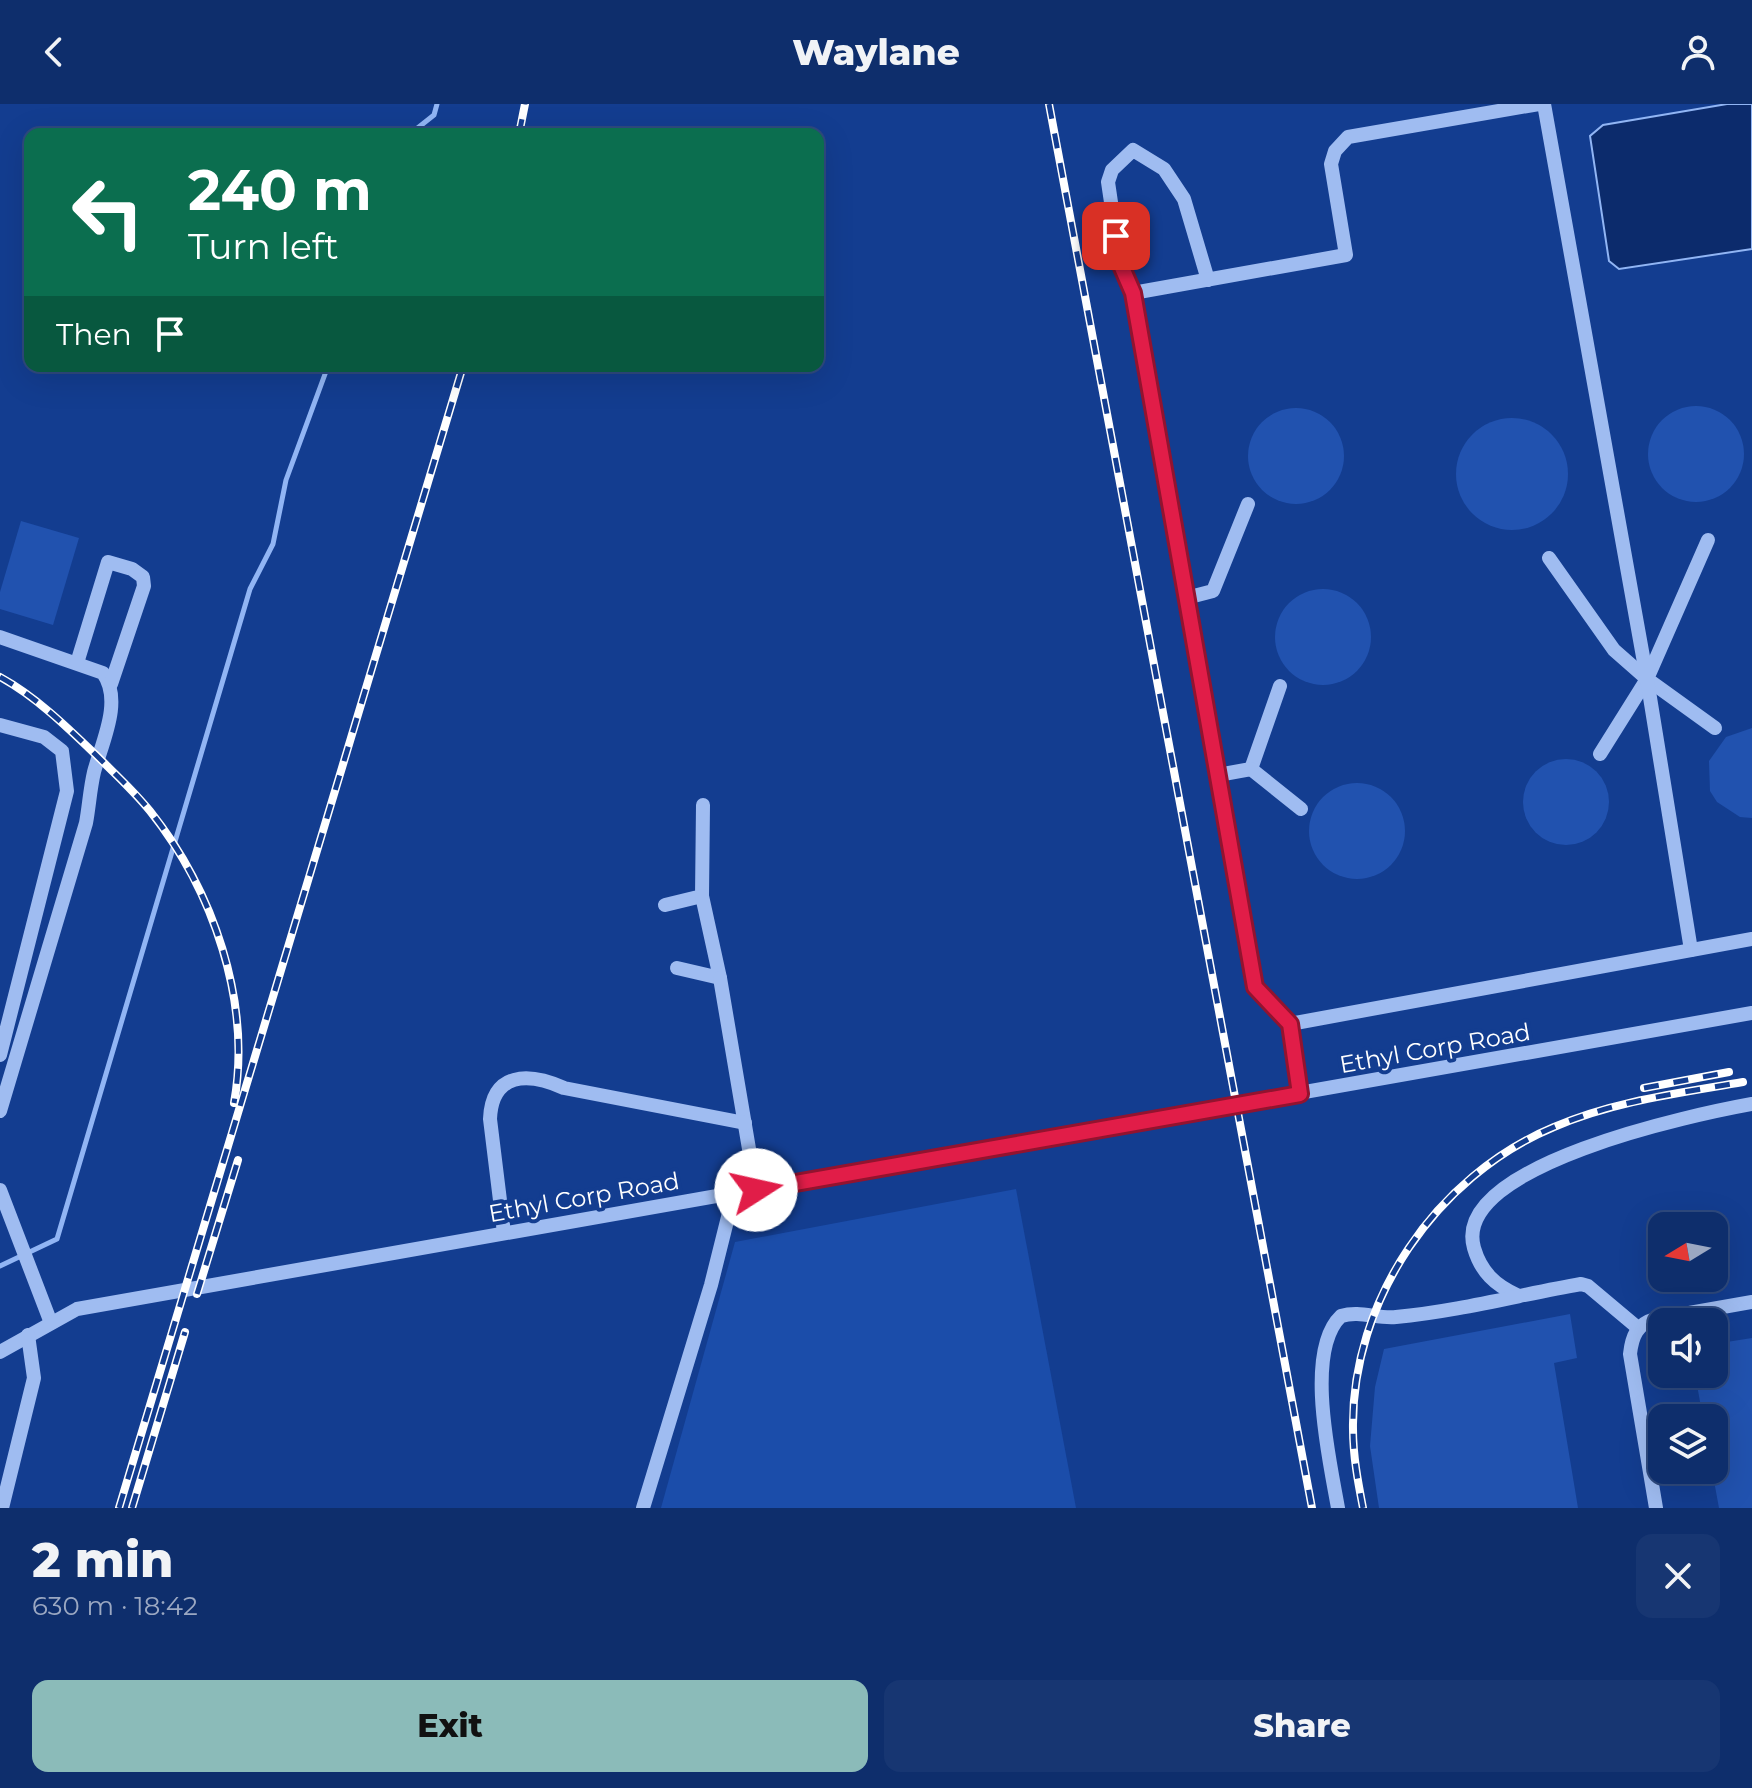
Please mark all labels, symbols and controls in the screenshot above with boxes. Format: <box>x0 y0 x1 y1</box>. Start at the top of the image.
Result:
icon: back <box>32 30 76 74</box>
text: Waylane <box>792 30 960 74</box>
icon: person <box>1676 30 1720 74</box>
text: 240 m <box>188 156 372 224</box>
icon: left <box>56 160 160 264</box>
pin <box>1082 202 1150 270</box>
icon: arrive <box>1094 214 1138 258</box>
text: Turn left <box>188 224 339 268</box>
icon: arrive <box>148 312 192 356</box>
text: Then <box>56 316 132 353</box>
street label: Ethyl Corp Road <box>1337 1017 1533 1079</box>
position arrow <box>714 1148 798 1232</box>
street label: Ethyl Corp Road <box>486 1166 682 1228</box>
north arrow <box>1648 1212 1728 1292</box>
map controls <box>1648 1212 1728 1484</box>
button: sound <box>1648 1308 1728 1388</box>
button: layers <box>1648 1404 1728 1484</box>
text: 2 min <box>32 1531 173 1589</box>
button: close <box>1636 1534 1720 1618</box>
text: 630 m · 18:42 <box>32 1590 198 1622</box>
button: Exit <box>32 1680 868 1772</box>
button: Share <box>884 1680 1720 1772</box>

